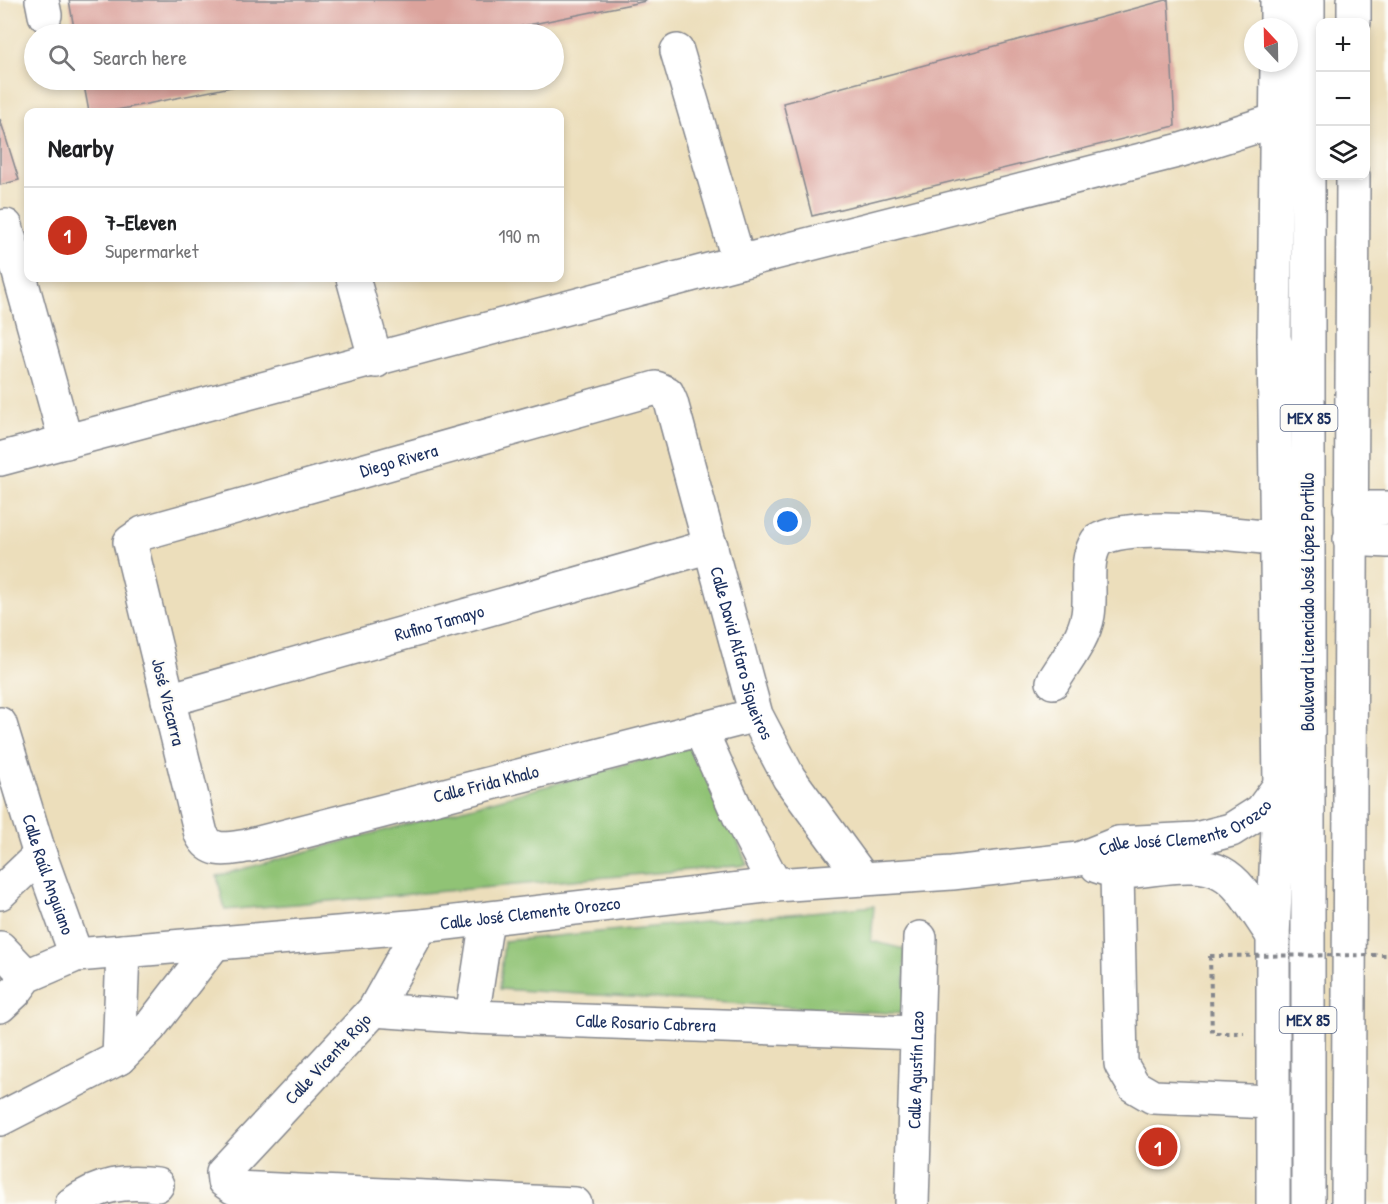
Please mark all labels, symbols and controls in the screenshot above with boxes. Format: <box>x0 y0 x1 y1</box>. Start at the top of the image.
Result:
north arrow <box>1244 18 1298 72</box>
map controls <box>1316 18 1370 180</box>
button: + <box>1316 18 1370 72</box>
search box <box>24 24 564 90</box>
icon: search <box>45 41 78 74</box>
text: Search here <box>93 42 187 72</box>
button: − <box>1316 72 1370 126</box>
button: layers <box>1316 126 1370 180</box>
text: Nearby <box>48 130 114 165</box>
text: 7-Eleven <box>105 207 177 237</box>
text: 1 <box>64 222 71 249</box>
text: 190 m <box>498 222 540 249</box>
text: Supermarket <box>105 237 199 264</box>
road number: MEX 85 <box>1280 405 1338 431</box>
street label: Diego Rivera <box>357 437 440 483</box>
street label: Boulevard Licenciado José López Portillo <box>1295 473 1320 731</box>
your location <box>773 507 802 536</box>
street label: Calle David Alfaro Siqueiros <box>704 564 780 744</box>
street label: Rufino Tamayo <box>392 598 487 647</box>
street label: José Vizcarra <box>146 656 191 748</box>
street label: Calle Frida Khalo <box>430 758 541 809</box>
street label: Calle José Clemente Orozco <box>1094 794 1277 862</box>
street label: Calle Raúl Anguiano <box>16 811 81 938</box>
street label: Calle José Clemente Orozco <box>439 890 622 936</box>
street label: Calle Vicente Rojo <box>279 1007 377 1110</box>
road number: MEX 85 <box>1280 1007 1336 1033</box>
street label: Calle Rosario Cabrera <box>575 1008 716 1038</box>
street label: Calle Agustín Lazo <box>901 1011 930 1130</box>
pin: 1 <box>1138 1124 1178 1170</box>

